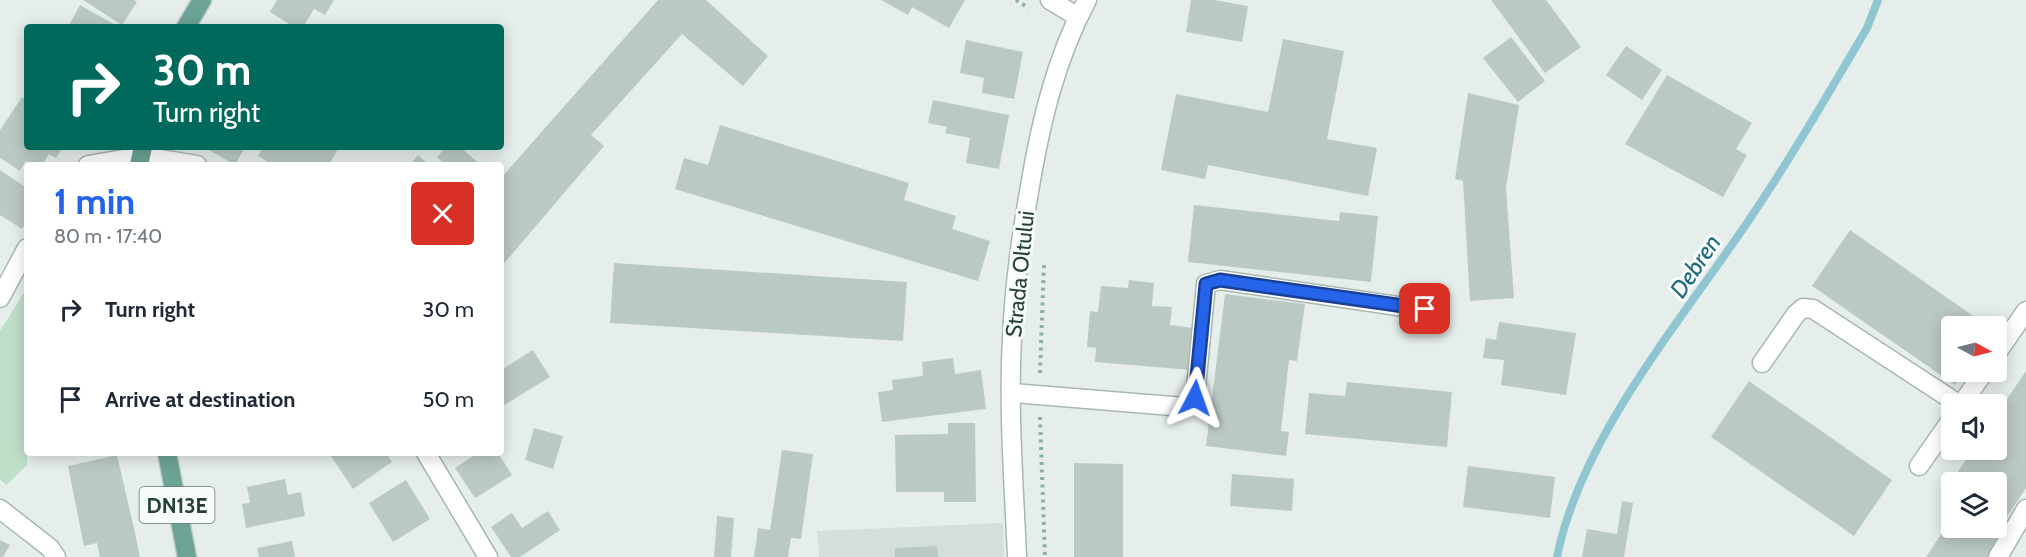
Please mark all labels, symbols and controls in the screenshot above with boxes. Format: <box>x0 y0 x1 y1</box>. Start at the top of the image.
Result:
text: 30 m <box>153 44 251 96</box>
icon: right <box>54 48 132 126</box>
text: Turn right <box>153 96 260 129</box>
text: 1 min <box>54 179 135 223</box>
button: close <box>411 182 474 245</box>
street label: Strada Oltului <box>1000 209 1040 339</box>
text: 80 m · 17:40 <box>54 224 162 248</box>
water label: Debren <box>1663 229 1727 303</box>
pin <box>1399 283 1450 334</box>
icon: arrive <box>1408 292 1441 325</box>
icon: right <box>54 293 87 326</box>
text: Turn right <box>105 296 195 323</box>
text: 30 m <box>422 296 474 323</box>
north arrow <box>1941 316 2007 382</box>
map controls <box>1941 316 2007 538</box>
position arrow <box>1163 366 1227 430</box>
icon: arrive <box>54 383 87 416</box>
text: Arrive at destination <box>105 386 295 413</box>
text: 50 m <box>422 386 474 413</box>
button: sound <box>1941 394 2007 460</box>
button: layers <box>1941 472 2007 538</box>
road number: DN13E <box>140 487 214 523</box>

